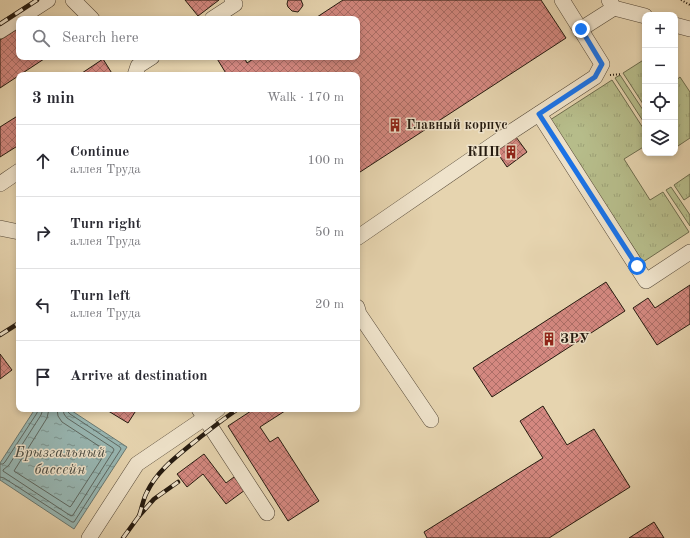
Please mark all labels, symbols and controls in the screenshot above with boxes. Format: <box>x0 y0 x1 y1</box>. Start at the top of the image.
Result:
map controls <box>642 12 678 156</box>
button: + <box>642 12 678 48</box>
search box <box>16 16 360 60</box>
route end <box>572 20 590 38</box>
icon: search <box>30 27 52 49</box>
text: Search here <box>62 31 139 46</box>
button: − <box>642 48 678 84</box>
button: locate <box>642 84 678 120</box>
text: 3 min <box>32 90 75 107</box>
text: Walk · 170 m <box>267 91 344 104</box>
building icon: Главный корпус <box>387 117 403 133</box>
place label: Главный корпус <box>406 118 508 132</box>
button: layers <box>642 120 678 156</box>
building icon: КПП <box>503 144 519 160</box>
text: Continue <box>70 145 129 160</box>
place label: КПП <box>467 145 500 159</box>
icon: ahead <box>32 150 54 172</box>
text: 100 m <box>307 154 344 167</box>
text: аллея Труда <box>70 163 141 176</box>
text: Turn right <box>70 217 141 232</box>
icon: right <box>32 222 54 244</box>
text: 50 m <box>315 226 344 239</box>
text: аллея Труда <box>70 235 141 248</box>
route start <box>628 257 646 275</box>
text: Turn left <box>70 289 130 304</box>
icon: left <box>32 294 54 316</box>
text: 20 m <box>315 298 344 311</box>
text: аллея Труда <box>70 307 141 320</box>
building icon: ЗРУ <box>541 331 557 347</box>
place label: ЗРУ <box>560 332 590 346</box>
icon: arrive <box>32 366 54 388</box>
text: Arrive at destination <box>70 369 208 384</box>
water label: Брызгальный бассейн <box>14 446 106 478</box>

